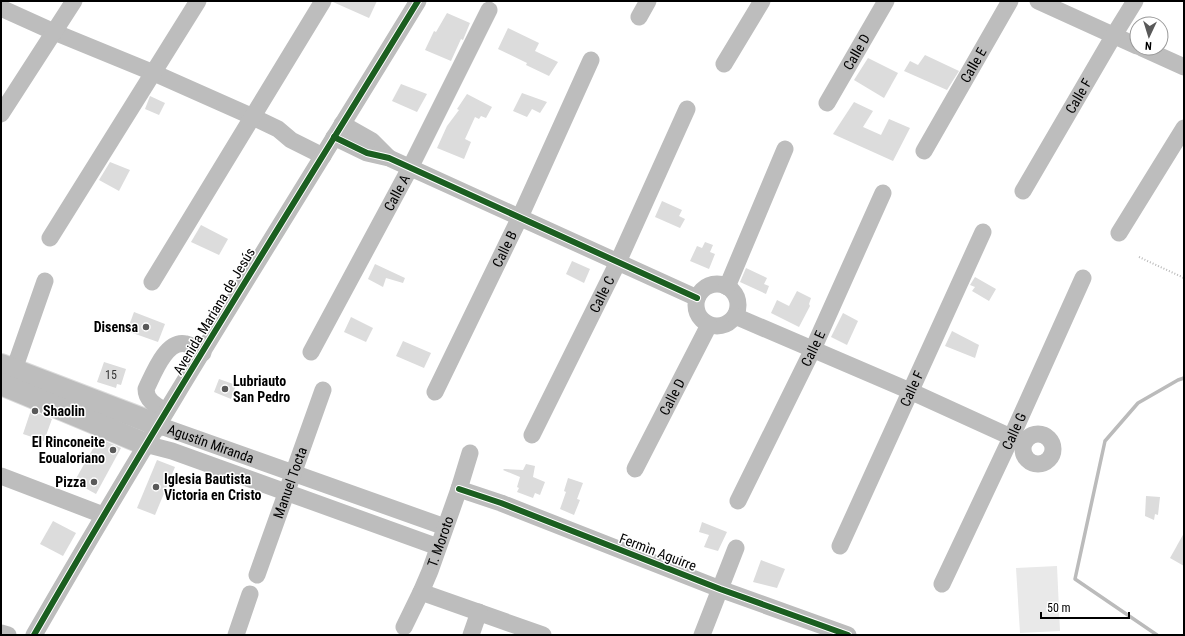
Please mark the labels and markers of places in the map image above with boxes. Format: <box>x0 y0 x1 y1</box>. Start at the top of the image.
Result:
place label: Disensa <box>94 319 138 335</box>
marker: Disensa <box>141 322 151 332</box>
place label: Lubriauto San Pedro <box>233 373 290 405</box>
marker: Lubriauto San Pedro <box>220 384 230 394</box>
place label: Shaolin <box>43 403 85 419</box>
marker: Shaolin <box>30 406 40 416</box>
place label: El Rinconeite Eoualoriano <box>32 434 105 466</box>
marker: El Rinconeite Eoualoriano <box>108 445 118 455</box>
place label: Iglesia Bautista Victoria en Cristo <box>164 471 261 503</box>
place label: Pizza <box>55 474 86 490</box>
marker: Pizza <box>89 477 99 487</box>
marker: Iglesia Bautista Victoria en Cristo <box>151 482 161 492</box>

